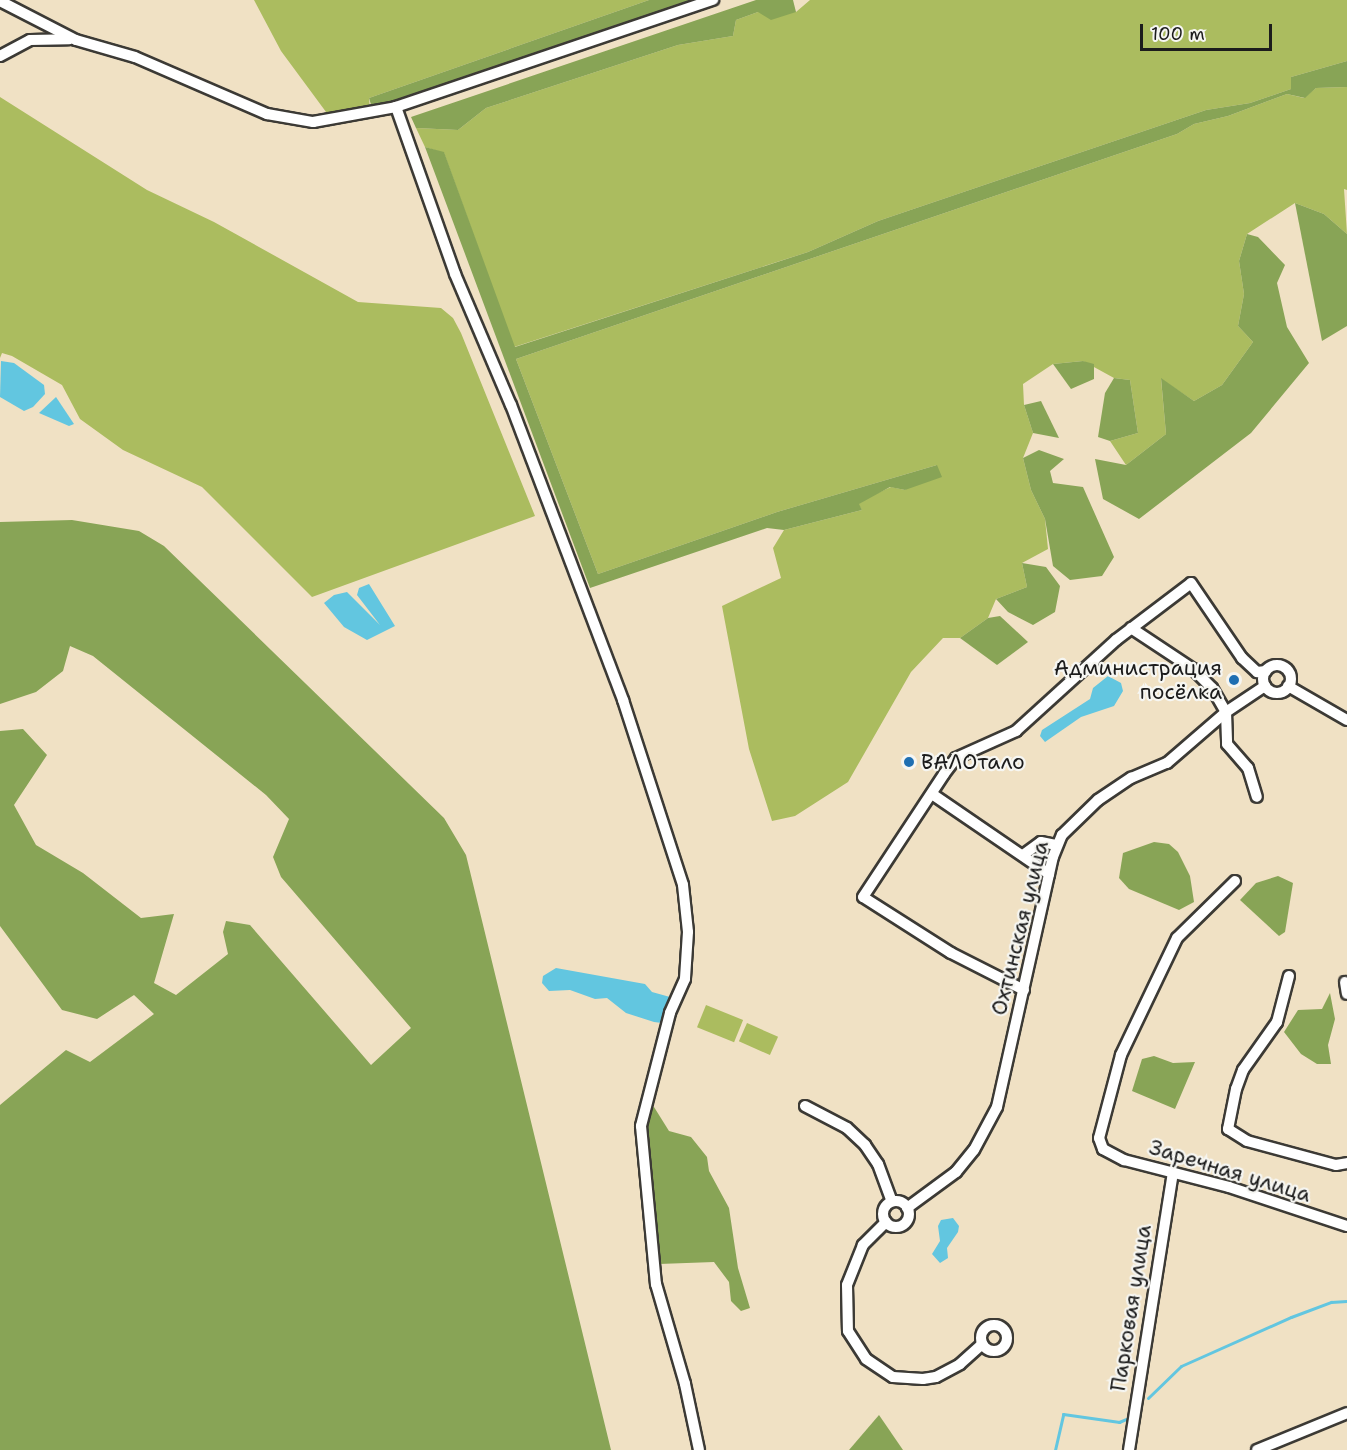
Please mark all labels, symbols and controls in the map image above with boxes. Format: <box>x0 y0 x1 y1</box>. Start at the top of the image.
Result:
scale bar <box>1143 12 1275 50</box>
text: 100 m <box>1151 22 1205 46</box>
place label: Администрация посёлка <box>1054 655 1222 705</box>
marker: Администрация посёлка <box>1227 673 1241 687</box>
place label: ВАЛОтало <box>921 749 1025 775</box>
marker: ВАЛОтало <box>902 755 916 769</box>
street label: Охтинская улица <box>986 838 1054 1018</box>
street label: Заречная улица <box>1146 1134 1314 1208</box>
street label: Парковая улица <box>1105 1223 1157 1393</box>

